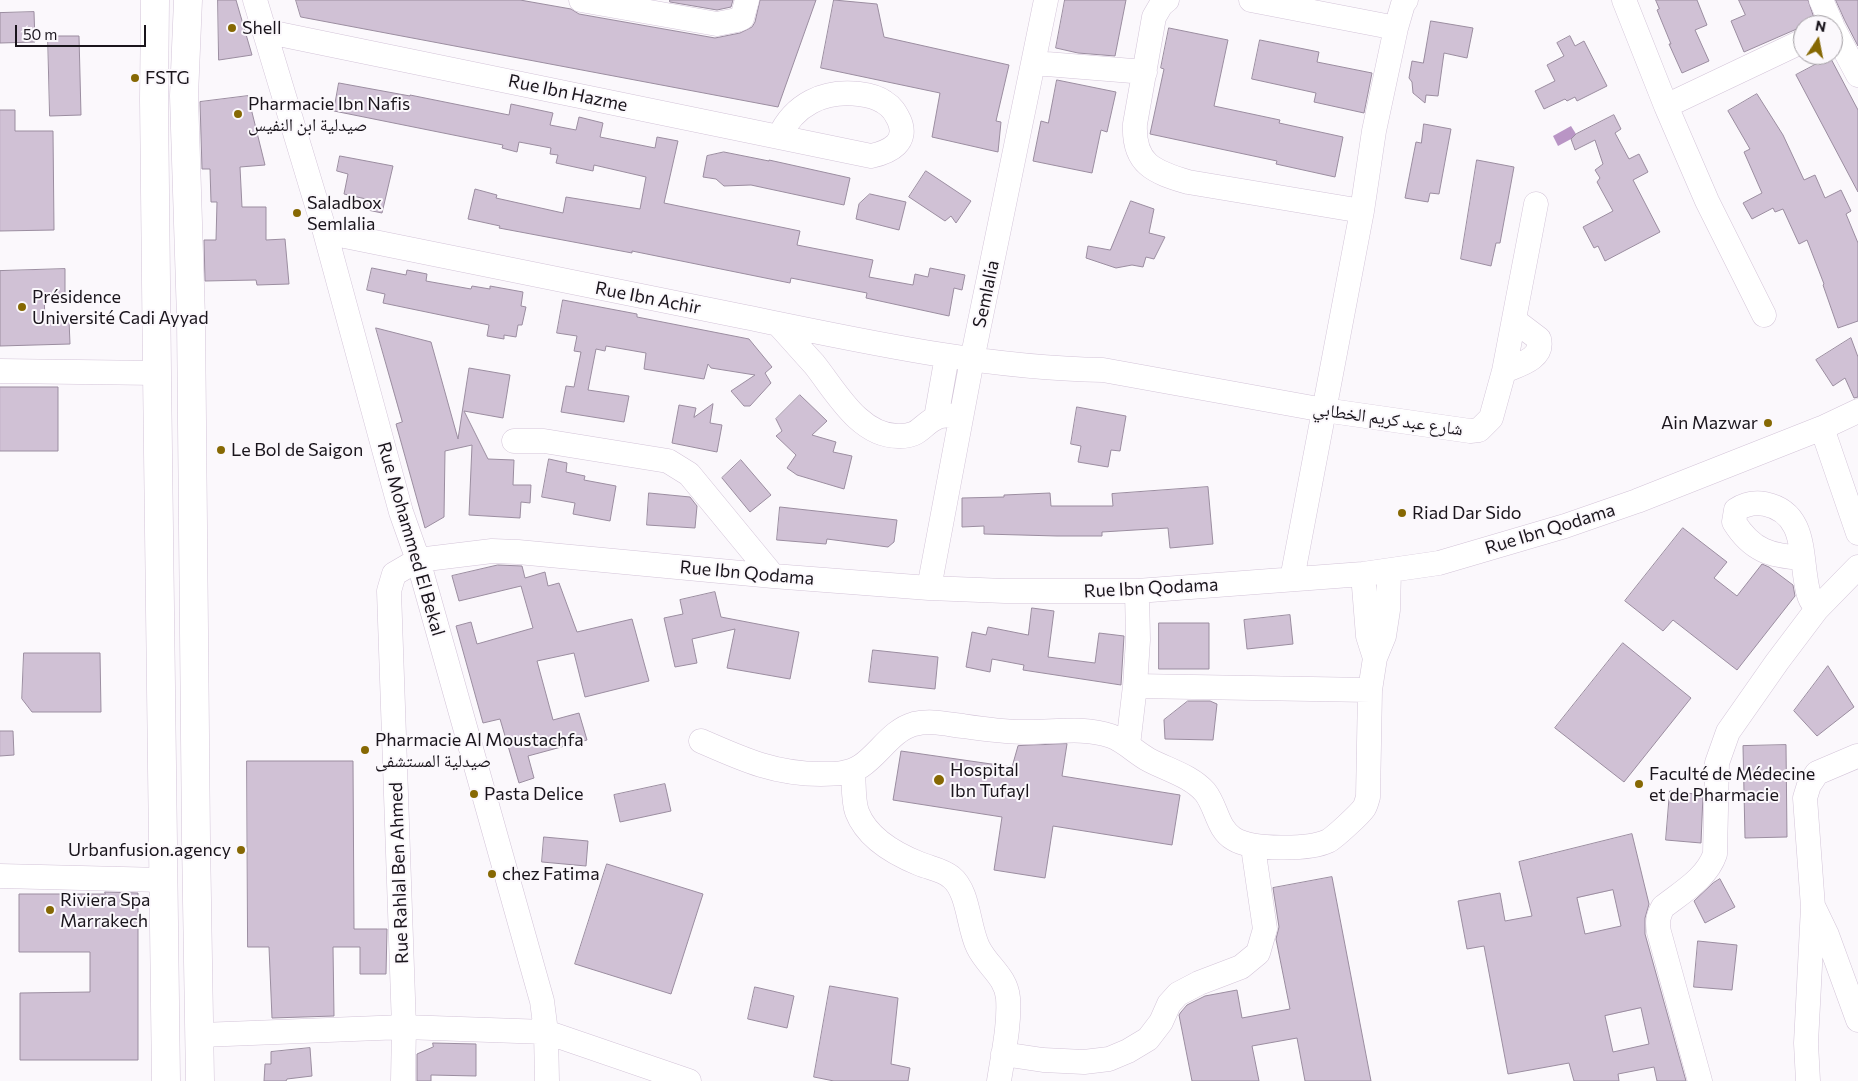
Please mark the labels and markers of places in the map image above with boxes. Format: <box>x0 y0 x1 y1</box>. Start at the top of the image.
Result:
place label: Shell <box>242 17 282 39</box>
marker: Shell <box>226 22 238 34</box>
place label: FSTG <box>145 67 190 89</box>
marker: FSTG <box>129 72 141 84</box>
place label: Pharmacie Ibn Nafis صيدلية ابن النفيس <box>248 93 410 136</box>
marker: Pharmacie Ibn Nafis صيدلية ابن النفيس <box>232 108 244 120</box>
place label: Saladbox Semlalia <box>307 192 382 234</box>
marker: Saladbox Semlalia <box>291 207 303 219</box>
place label: Présidence Université Cadi Ayyad <box>32 286 209 328</box>
marker: Présidence Université Cadi Ayyad <box>16 301 28 313</box>
place label: Ain Mazwar <box>1661 412 1758 434</box>
marker: Ain Mazwar <box>1762 417 1774 429</box>
place label: Le Bol de Saigon <box>231 439 363 461</box>
marker: Le Bol de Saigon <box>215 444 227 456</box>
place label: Riad Dar Sido <box>1412 502 1522 524</box>
marker: Riad Dar Sido <box>1396 507 1408 519</box>
place label: Pharmacie Al Moustachfa صيدلية المستشفى <box>375 729 584 772</box>
marker: Pharmacie Al Moustachfa صيدلية المستشفى <box>359 744 371 756</box>
place label: Hospital Ibn Tufayl <box>950 759 1030 802</box>
place label: Faculté de Médecine et de Pharmacie <box>1649 763 1815 806</box>
marker: Hospital Ibn Tufayl <box>932 773 946 787</box>
marker: Faculté de Médecine et de Pharmacie <box>1633 778 1645 790</box>
place label: Pasta Delice <box>484 783 583 805</box>
marker: Pasta Delice <box>468 788 480 800</box>
place label: Urbanfusion.agency <box>68 839 231 861</box>
marker: Urbanfusion.agency <box>235 844 247 856</box>
place label: chez Fatima <box>502 863 600 885</box>
marker: chez Fatima <box>486 868 498 880</box>
place label: Riviera Spa Marrakech <box>60 889 151 932</box>
marker: Riviera Spa Marrakech <box>44 904 56 916</box>

